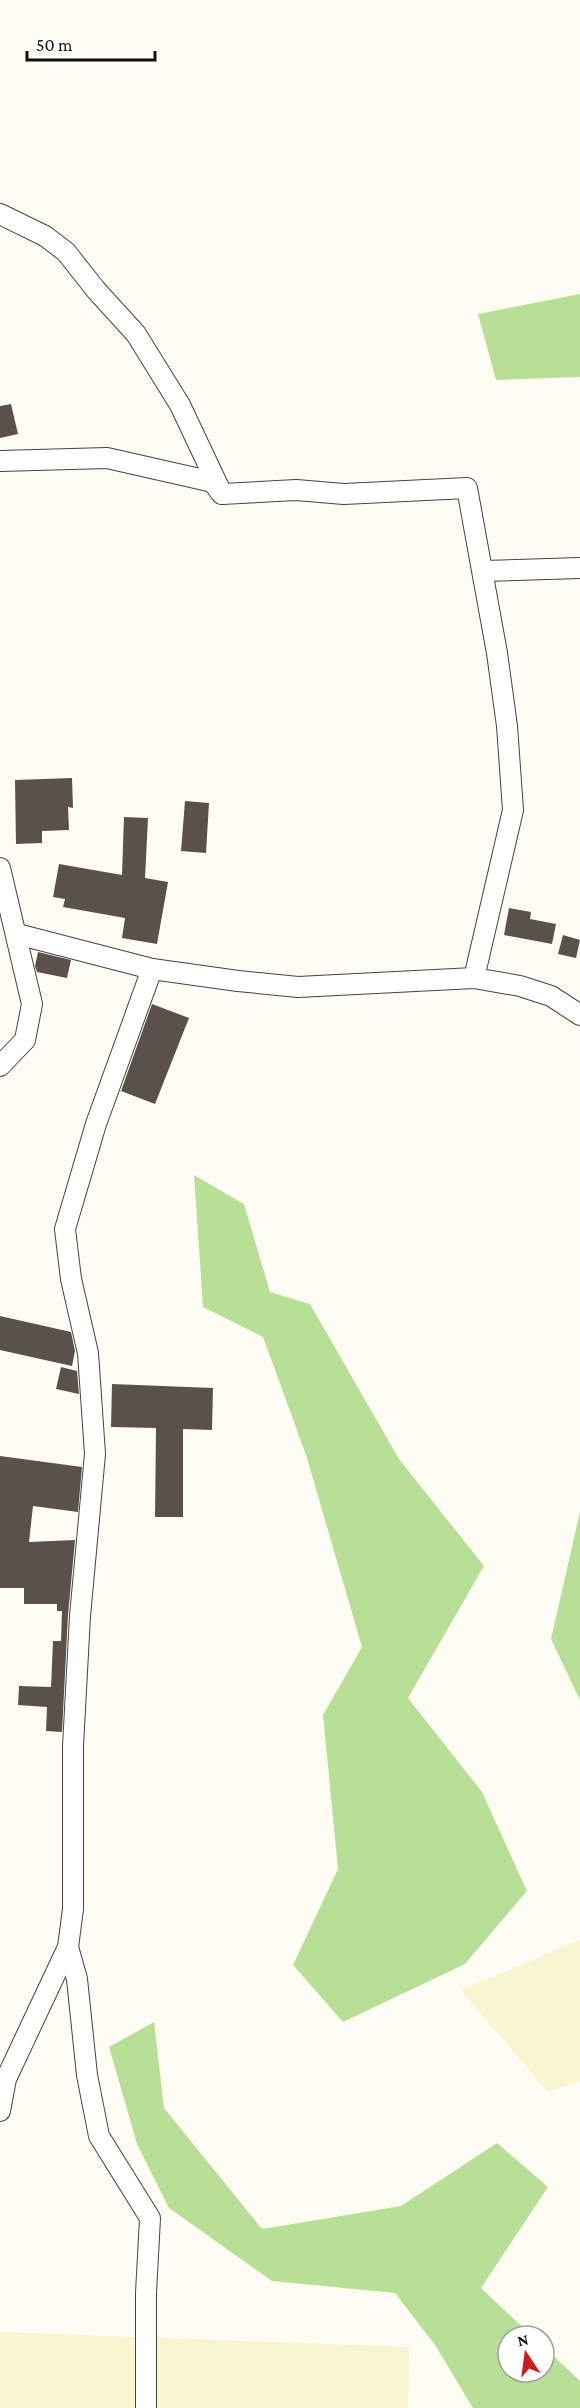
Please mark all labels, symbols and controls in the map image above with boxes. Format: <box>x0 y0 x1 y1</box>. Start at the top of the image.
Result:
scale bar <box>27 24 154 62</box>
text: 50 m <box>36 35 73 55</box>
north arrow <box>496 2324 556 2384</box>
text: N <box>516 2330 530 2349</box>

